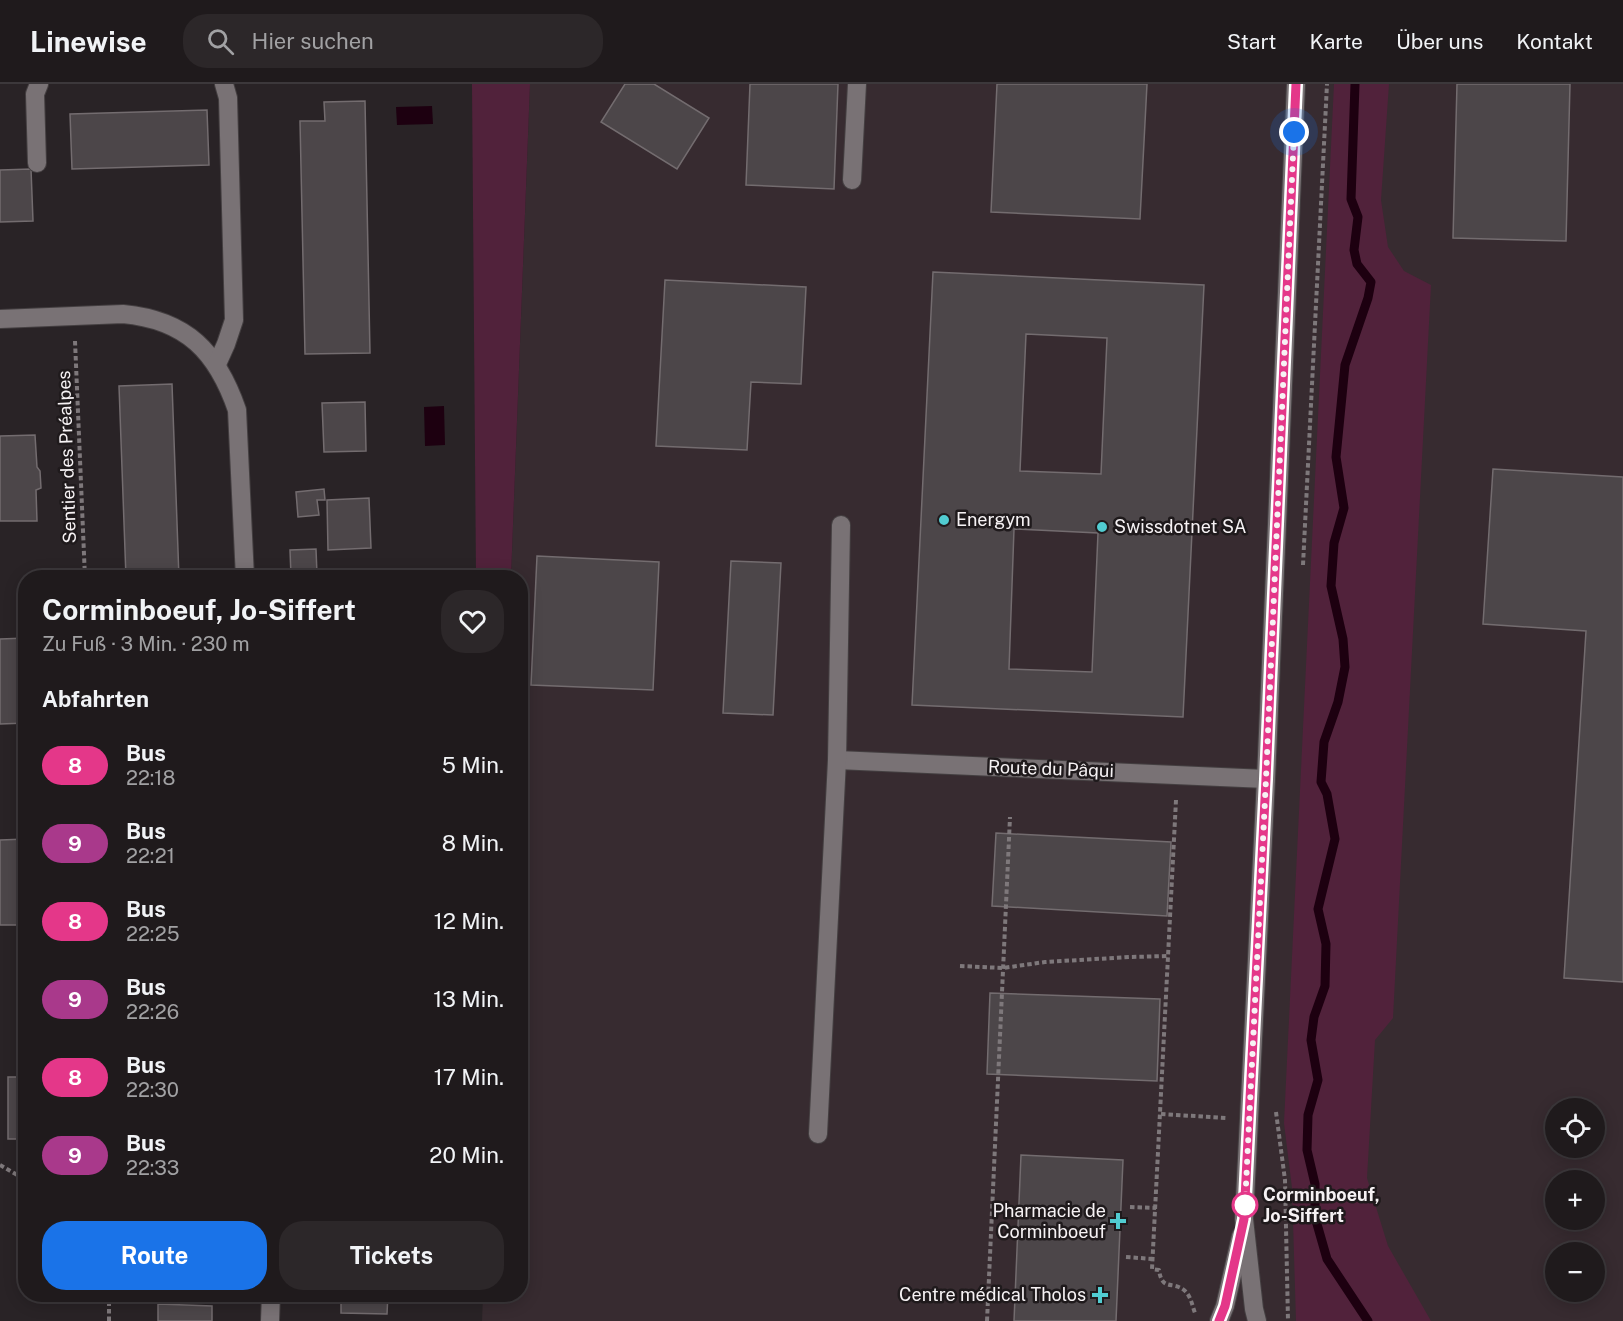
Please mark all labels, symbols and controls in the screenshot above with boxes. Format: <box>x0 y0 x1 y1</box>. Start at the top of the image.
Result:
search box <box>183 14 603 68</box>
text: Linewise <box>30 25 147 58</box>
icon: search <box>204 25 237 58</box>
text: Hier suchen <box>252 28 374 54</box>
text: Start <box>1227 29 1276 54</box>
text: Karte <box>1309 29 1363 54</box>
text: Über uns <box>1396 29 1483 54</box>
text: Kontakt <box>1516 29 1593 54</box>
your location <box>1279 117 1309 147</box>
street label: Sentier des Préalpes <box>53 370 80 544</box>
place label: Energym <box>956 509 1031 530</box>
marker: Energym <box>937 513 951 527</box>
place label: Swissdotnet SA <box>1114 516 1247 537</box>
marker: Swissdotnet SA <box>1095 520 1109 534</box>
button: heart <box>441 590 504 653</box>
text: Corminboeuf, Jo-Siffert <box>42 593 356 626</box>
text: Zu Fuß · 3 Min. · 230 m <box>42 632 250 656</box>
text: Abfahrten <box>42 686 149 712</box>
text: Bus <box>126 740 166 766</box>
text: 5 Min. <box>442 752 504 778</box>
text: 8 <box>68 753 82 778</box>
street label: Route du Pâqui <box>988 756 1114 781</box>
text: 22:18 <box>126 766 175 790</box>
text: Bus <box>126 818 166 844</box>
text: 8 Min. <box>442 830 504 856</box>
text: 9 <box>68 831 82 856</box>
text: 22:21 <box>126 844 175 868</box>
text: Bus <box>126 896 166 922</box>
text: 12 Min. <box>434 908 504 934</box>
text: 8 <box>68 909 82 934</box>
text: 22:25 <box>126 922 179 946</box>
text: Bus <box>126 974 166 1000</box>
text: 13 Min. <box>433 986 504 1012</box>
text: 9 <box>68 987 82 1012</box>
text: 22:26 <box>126 1000 179 1024</box>
text: Bus <box>126 1052 166 1078</box>
text: 17 Min. <box>434 1064 504 1090</box>
text: 8 <box>68 1065 82 1090</box>
text: 22:30 <box>126 1078 179 1102</box>
map controls <box>1545 1098 1605 1302</box>
button: locate <box>1545 1098 1605 1158</box>
text: Bus <box>126 1130 166 1156</box>
text: 20 Min. <box>429 1142 504 1168</box>
text: 9 <box>68 1143 82 1168</box>
text: 22:33 <box>126 1156 179 1180</box>
button: + <box>1545 1170 1605 1230</box>
place label: Corminboeuf, Jo-Siffert <box>1263 1184 1380 1226</box>
marker: Corminboeuf, Jo-Siffert <box>1232 1192 1258 1218</box>
place label: Pharmacie de Corminboeuf <box>992 1200 1106 1242</box>
marker: Pharmacie de Corminboeuf <box>1111 1214 1125 1228</box>
button: Route <box>42 1221 267 1290</box>
button: Tickets <box>279 1221 504 1290</box>
button: − <box>1545 1242 1605 1302</box>
place label: Centre médical Tholos <box>899 1284 1086 1305</box>
marker: Centre médical Tholos <box>1091 1286 1109 1304</box>

